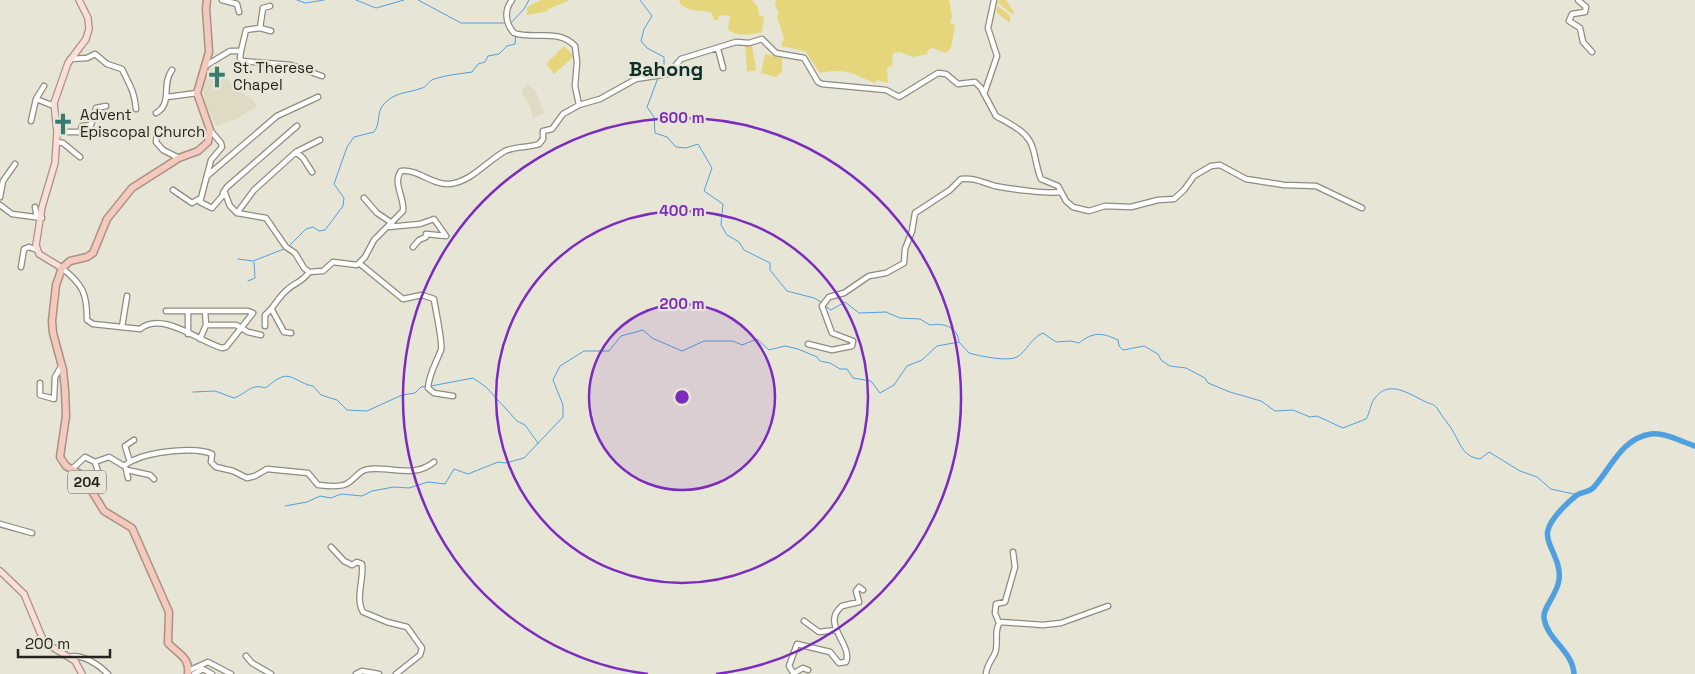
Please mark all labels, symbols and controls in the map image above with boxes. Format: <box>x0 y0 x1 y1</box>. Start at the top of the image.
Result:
district label: Bahong <box>629 56 703 82</box>
place label: St. Therese Chapel <box>233 58 314 94</box>
church icon: St. Therese Chapel <box>204 64 230 90</box>
place label: Advent Episcopal Church <box>80 105 205 141</box>
text: 600 m <box>659 108 705 127</box>
church icon: Advent Episcopal Church <box>50 111 76 137</box>
text: 400 m <box>659 201 705 220</box>
text: 200 m <box>660 294 704 313</box>
centre of rings <box>673 388 691 406</box>
road number: 204 <box>68 471 106 494</box>
scale bar <box>18 626 110 658</box>
text: 200 m <box>25 634 70 653</box>

